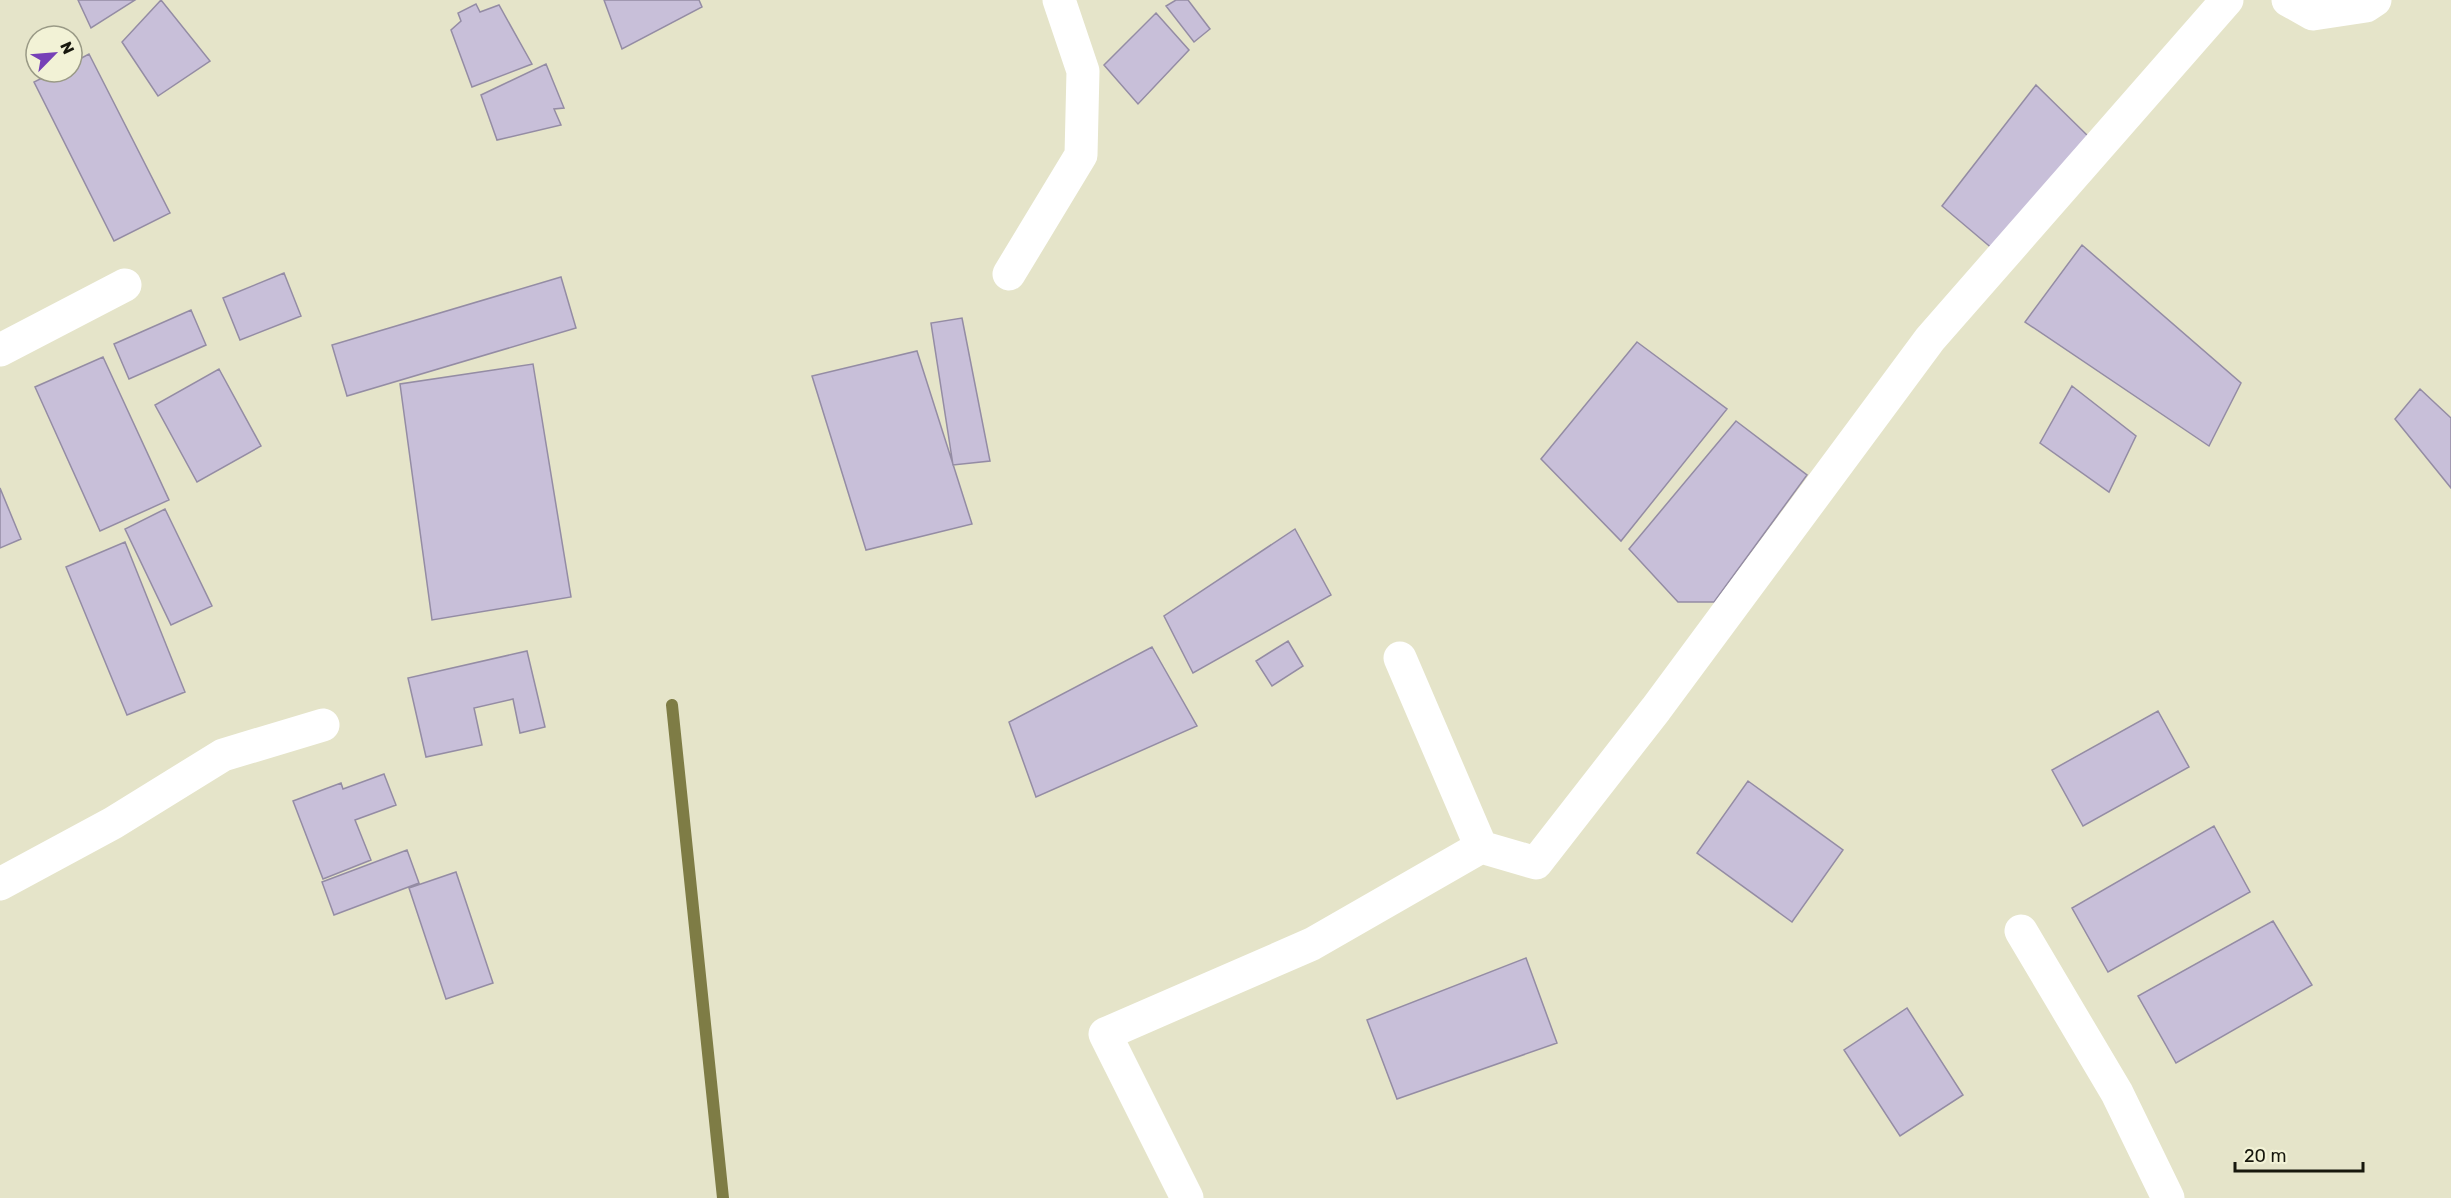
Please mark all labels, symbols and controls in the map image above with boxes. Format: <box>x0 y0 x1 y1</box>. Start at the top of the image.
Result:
north arrow <box>24 24 84 84</box>
text: N <box>56 39 78 57</box>
scale bar <box>2235 1135 2362 1173</box>
text: 20 m <box>2244 1145 2286 1167</box>

